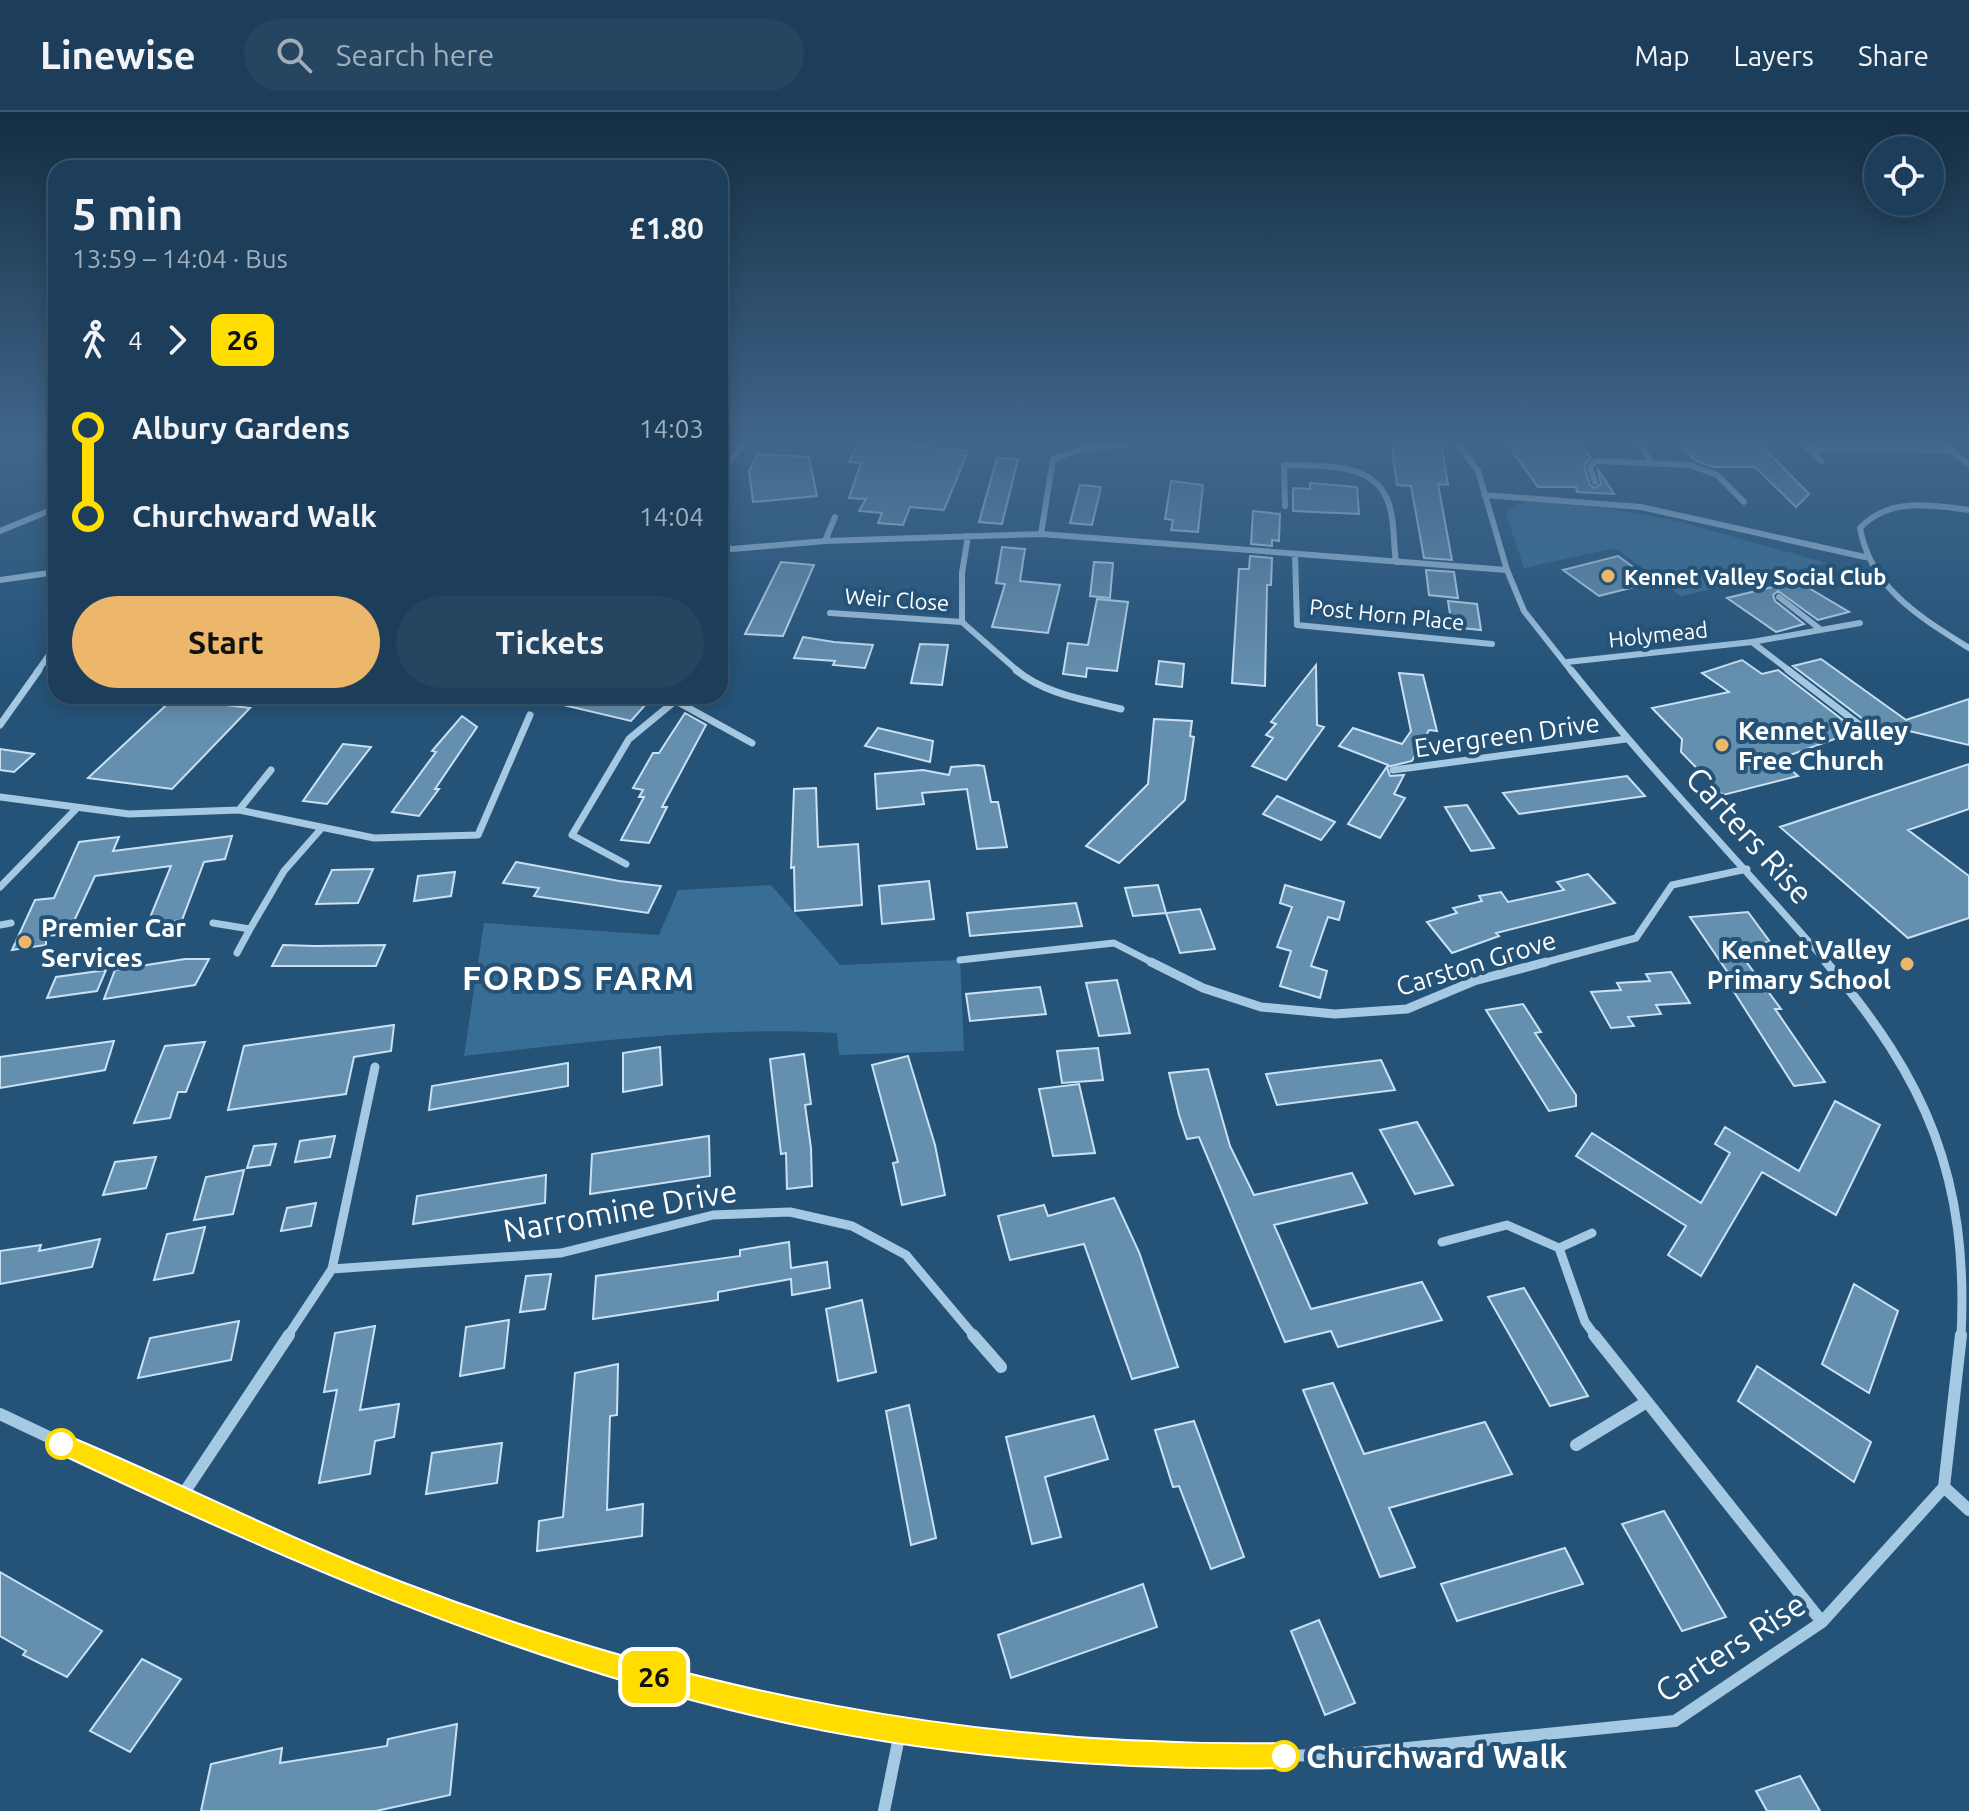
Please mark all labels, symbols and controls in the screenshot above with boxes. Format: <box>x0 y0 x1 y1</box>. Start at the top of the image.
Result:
search box <box>244 19 804 91</box>
icon: search <box>272 33 316 77</box>
text: Linewise <box>40 34 196 76</box>
text: Search here <box>336 38 494 72</box>
text: Map <box>1634 40 1690 71</box>
text: Layers <box>1734 40 1814 71</box>
text: Share <box>1858 40 1929 71</box>
map controls <box>1864 136 1944 216</box>
button: locate <box>1864 136 1944 216</box>
text: 5 min <box>72 189 183 238</box>
text: £1.80 <box>629 211 704 245</box>
text: 13:59 – 14:04 · Bus <box>72 244 288 273</box>
icon: walk <box>72 318 116 362</box>
icon: forward <box>155 318 199 362</box>
text: 26 <box>227 324 258 355</box>
text: 4 <box>128 326 143 355</box>
text: Albury Gardens <box>132 411 350 445</box>
text: 14:03 <box>639 414 704 443</box>
text: Churchward Walk <box>132 499 377 533</box>
text: 14:04 <box>639 502 704 531</box>
place label: Kennet Valley Social Club <box>1624 564 1886 589</box>
marker: Kennet Valley Social Club <box>1599 567 1617 585</box>
street label: Weir Close <box>844 583 950 615</box>
street label: Post Horn Place <box>1308 593 1466 635</box>
button: Start <box>72 596 380 688</box>
button: Tickets <box>396 596 704 688</box>
street label: Holymead <box>1607 616 1709 652</box>
street label: Evergreen Drive <box>1412 708 1602 762</box>
place label: Kennet Valley Free Church <box>1738 716 1908 775</box>
marker: Kennet Valley Free Church <box>1713 736 1731 754</box>
street label: Carters Rise <box>1679 759 1821 911</box>
place label: Premier Car Services <box>41 913 186 972</box>
street label: Carston Grove <box>1392 925 1560 1001</box>
marker: Premier Car Services <box>16 933 34 951</box>
place label: Kennet Valley Primary School <box>1707 935 1891 994</box>
marker: Kennet Valley Primary School <box>1898 955 1916 973</box>
district label: FORDS FARM <box>462 958 696 996</box>
street label: Narromine Drive <box>500 1172 740 1248</box>
unlabelled marker <box>46 1429 76 1459</box>
street label: Carters Rise <box>1648 1585 1812 1709</box>
line badge: 26 <box>618 1651 690 1703</box>
text: 26 <box>638 1661 670 1692</box>
place label: Churchward Walk <box>1306 1738 1567 1774</box>
marker: Churchward Walk <box>1269 1741 1299 1771</box>

